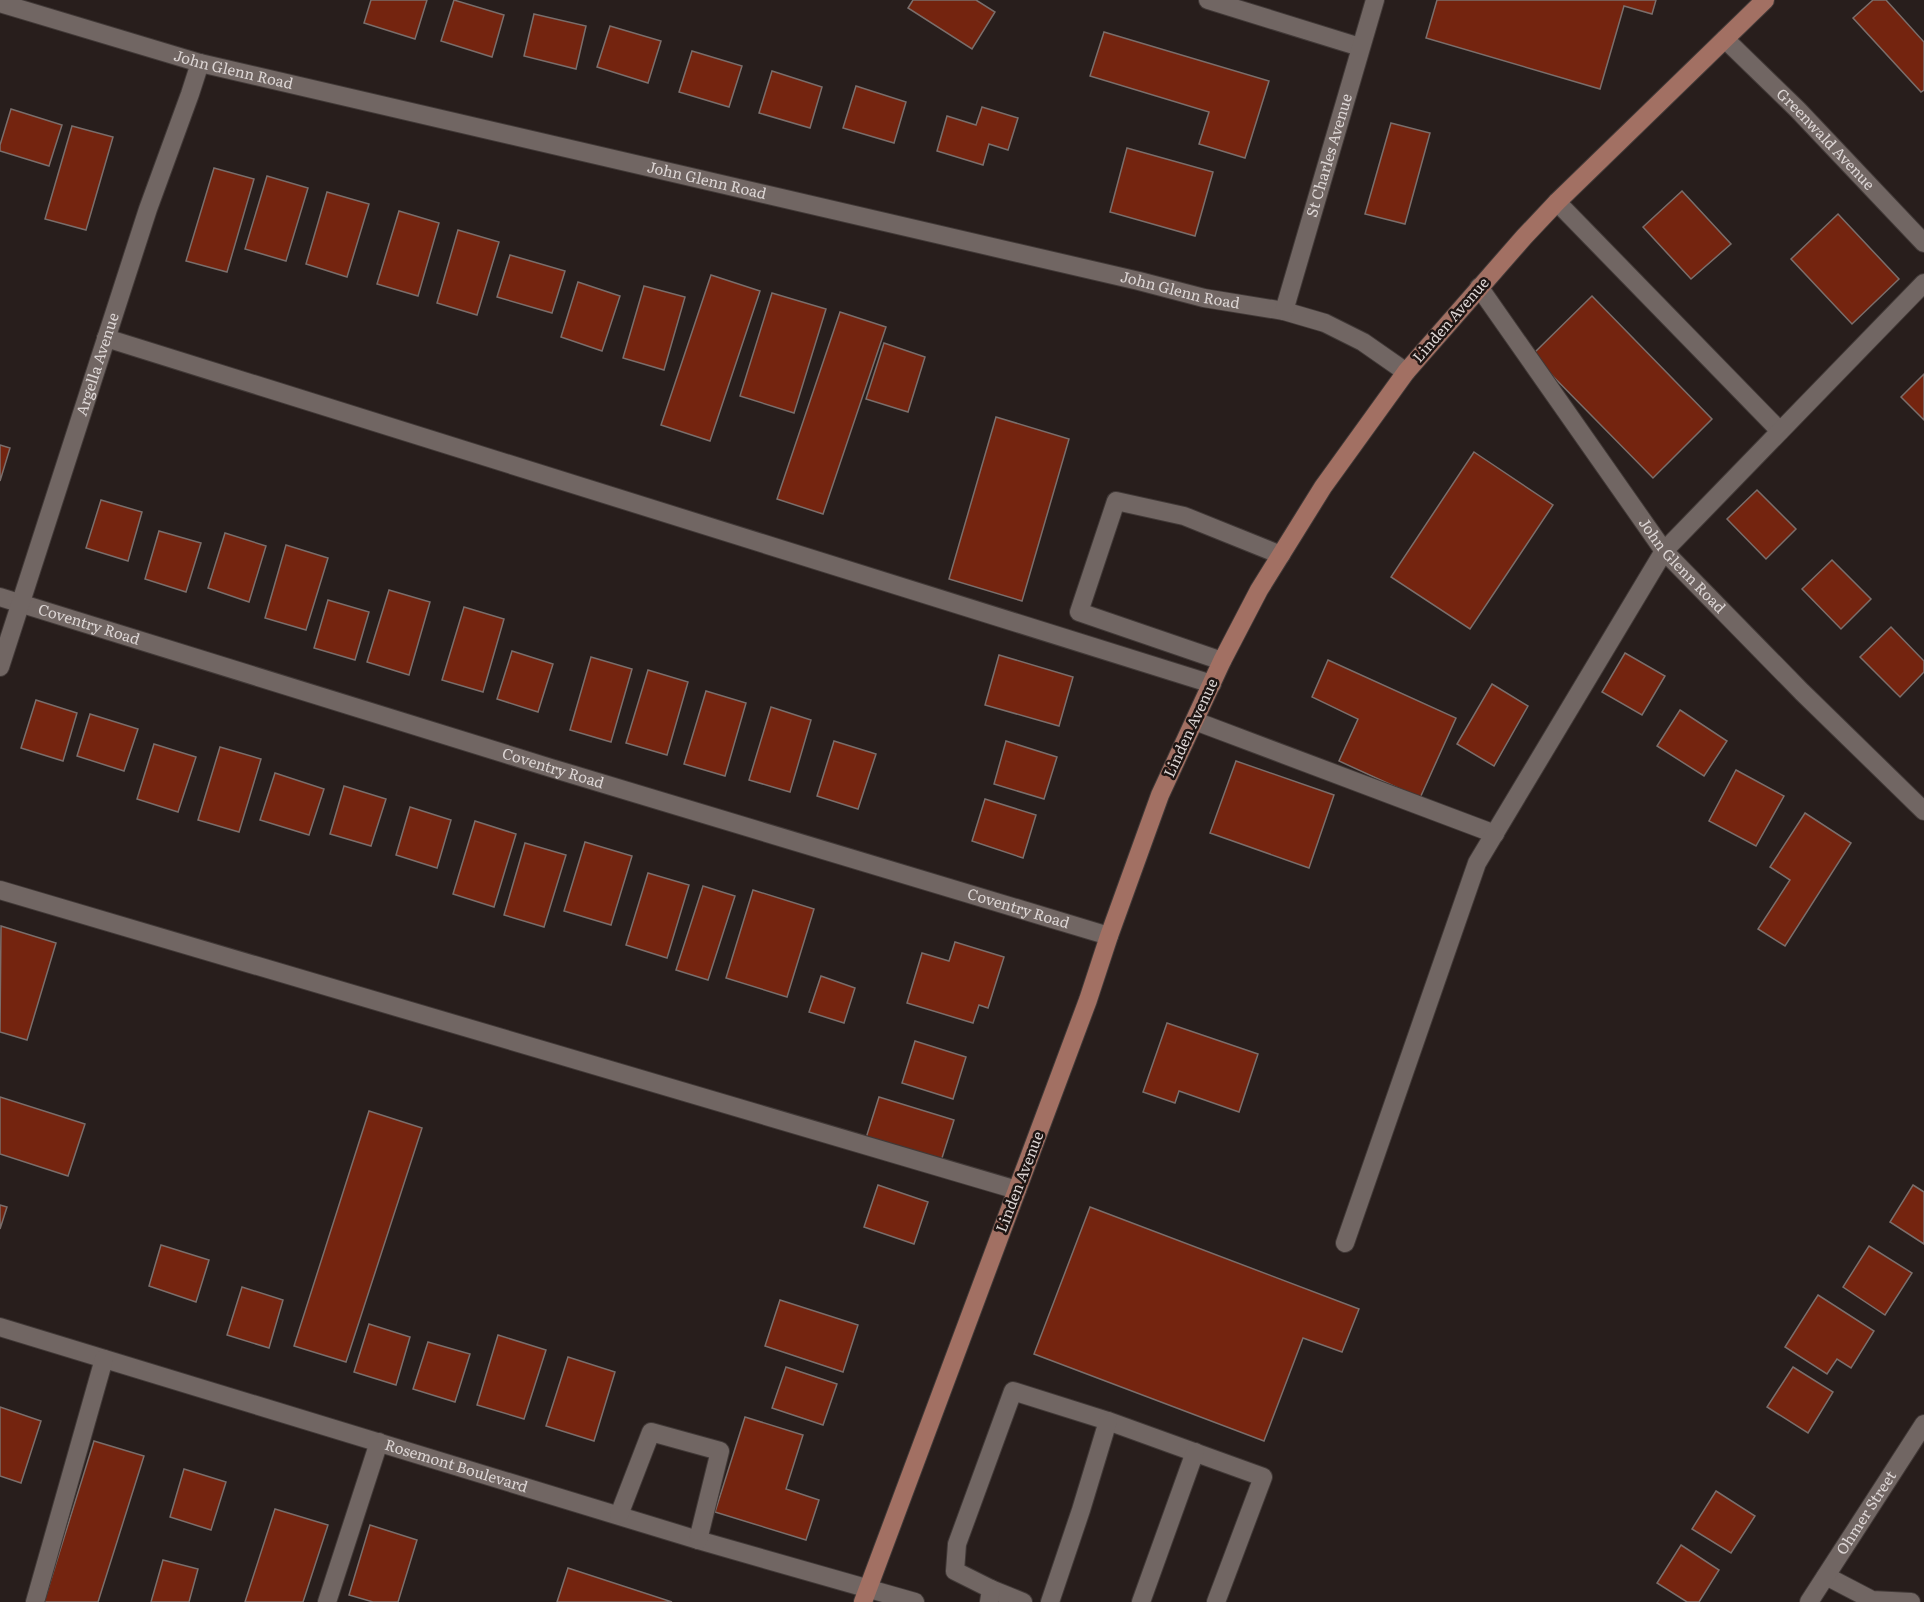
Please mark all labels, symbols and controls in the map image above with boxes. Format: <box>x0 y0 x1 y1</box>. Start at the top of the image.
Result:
street label: John Glenn Road <box>171 43 296 94</box>
street label: Greenwald Avenue <box>1772 82 1881 195</box>
street label: St Charles Avenue <box>1299 90 1357 220</box>
street label: John Glenn Road <box>645 154 769 204</box>
street label: John Glenn Road <box>1118 264 1242 314</box>
street label: Linden Avenue <box>1406 271 1494 367</box>
street label: Argella Avenue <box>69 309 124 419</box>
street label: John Glenn Road <box>1634 512 1732 618</box>
street label: Coventry Road <box>35 596 143 650</box>
street label: Linden Avenue <box>1157 674 1223 781</box>
street label: Coventry Road <box>500 741 607 793</box>
street label: Coventry Road <box>965 881 1073 934</box>
street label: Linden Avenue <box>989 1127 1049 1235</box>
street label: Rosemont Boulevard <box>382 1432 531 1497</box>
street label: Ohmer Street <box>1829 1465 1901 1559</box>

